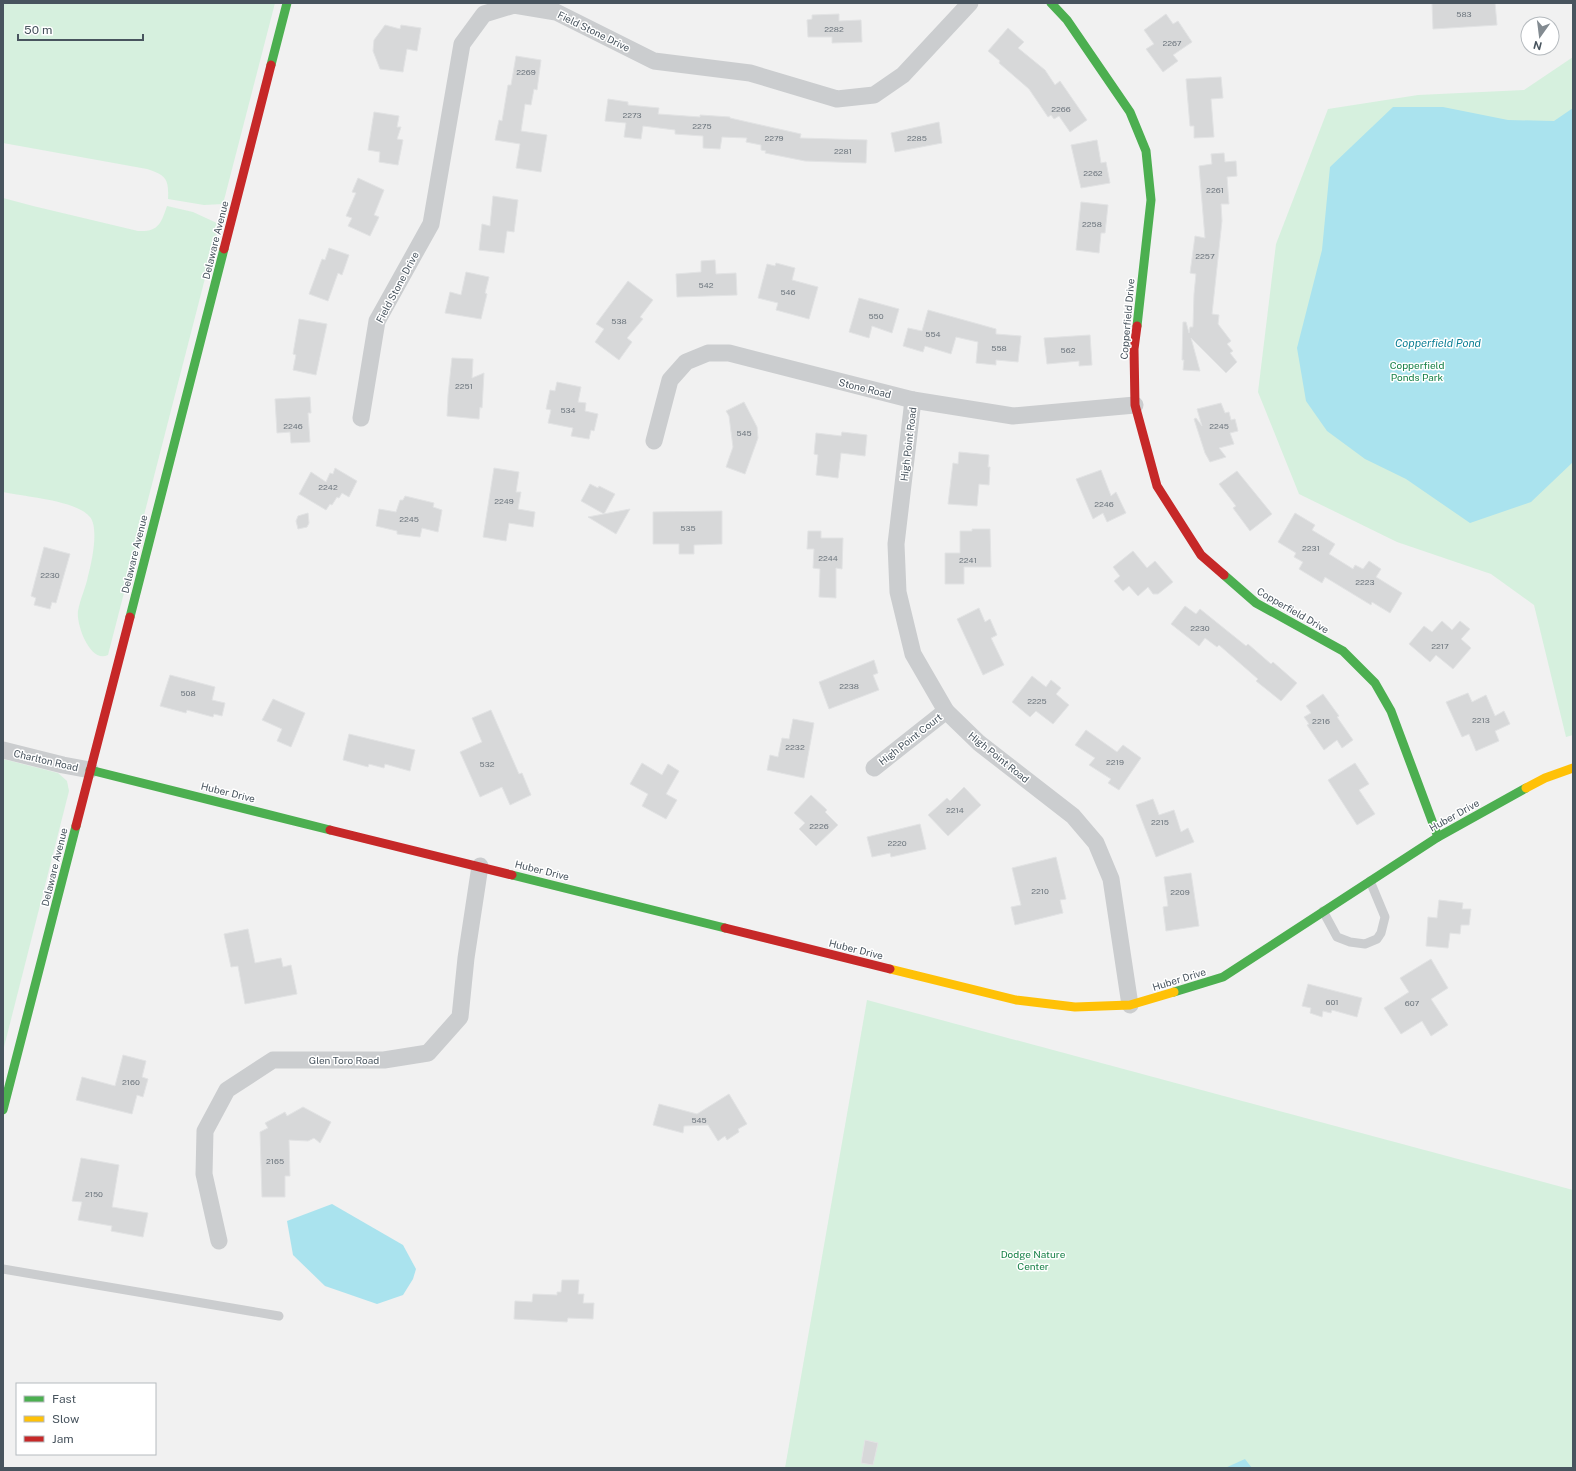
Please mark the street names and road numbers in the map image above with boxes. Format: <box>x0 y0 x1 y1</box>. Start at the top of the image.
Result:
street label: Field Stone Drive <box>556 8 632 54</box>
street label: Delaware Avenue <box>199 199 231 280</box>
street label: Field Stone Drive <box>373 249 421 325</box>
street label: Copperfield Drive <box>1117 278 1137 360</box>
street label: Stone Road <box>838 376 892 400</box>
street label: High Point Road <box>898 406 919 482</box>
street label: Delaware Avenue <box>118 513 150 594</box>
street label: Copperfield Drive <box>1255 585 1331 636</box>
street label: High Point Court <box>876 711 944 767</box>
street label: High Point Road <box>966 729 1032 785</box>
street label: Charlton Road <box>12 747 80 773</box>
street label: Huber Drive <box>200 779 257 805</box>
street label: Huber Drive <box>1427 796 1481 834</box>
street label: Delaware Avenue <box>38 826 70 907</box>
street label: Huber Drive <box>514 857 571 883</box>
street label: Huber Drive <box>828 936 885 962</box>
street label: Huber Drive <box>1151 965 1208 993</box>
street label: Glen Toro Road <box>309 1054 379 1066</box>

